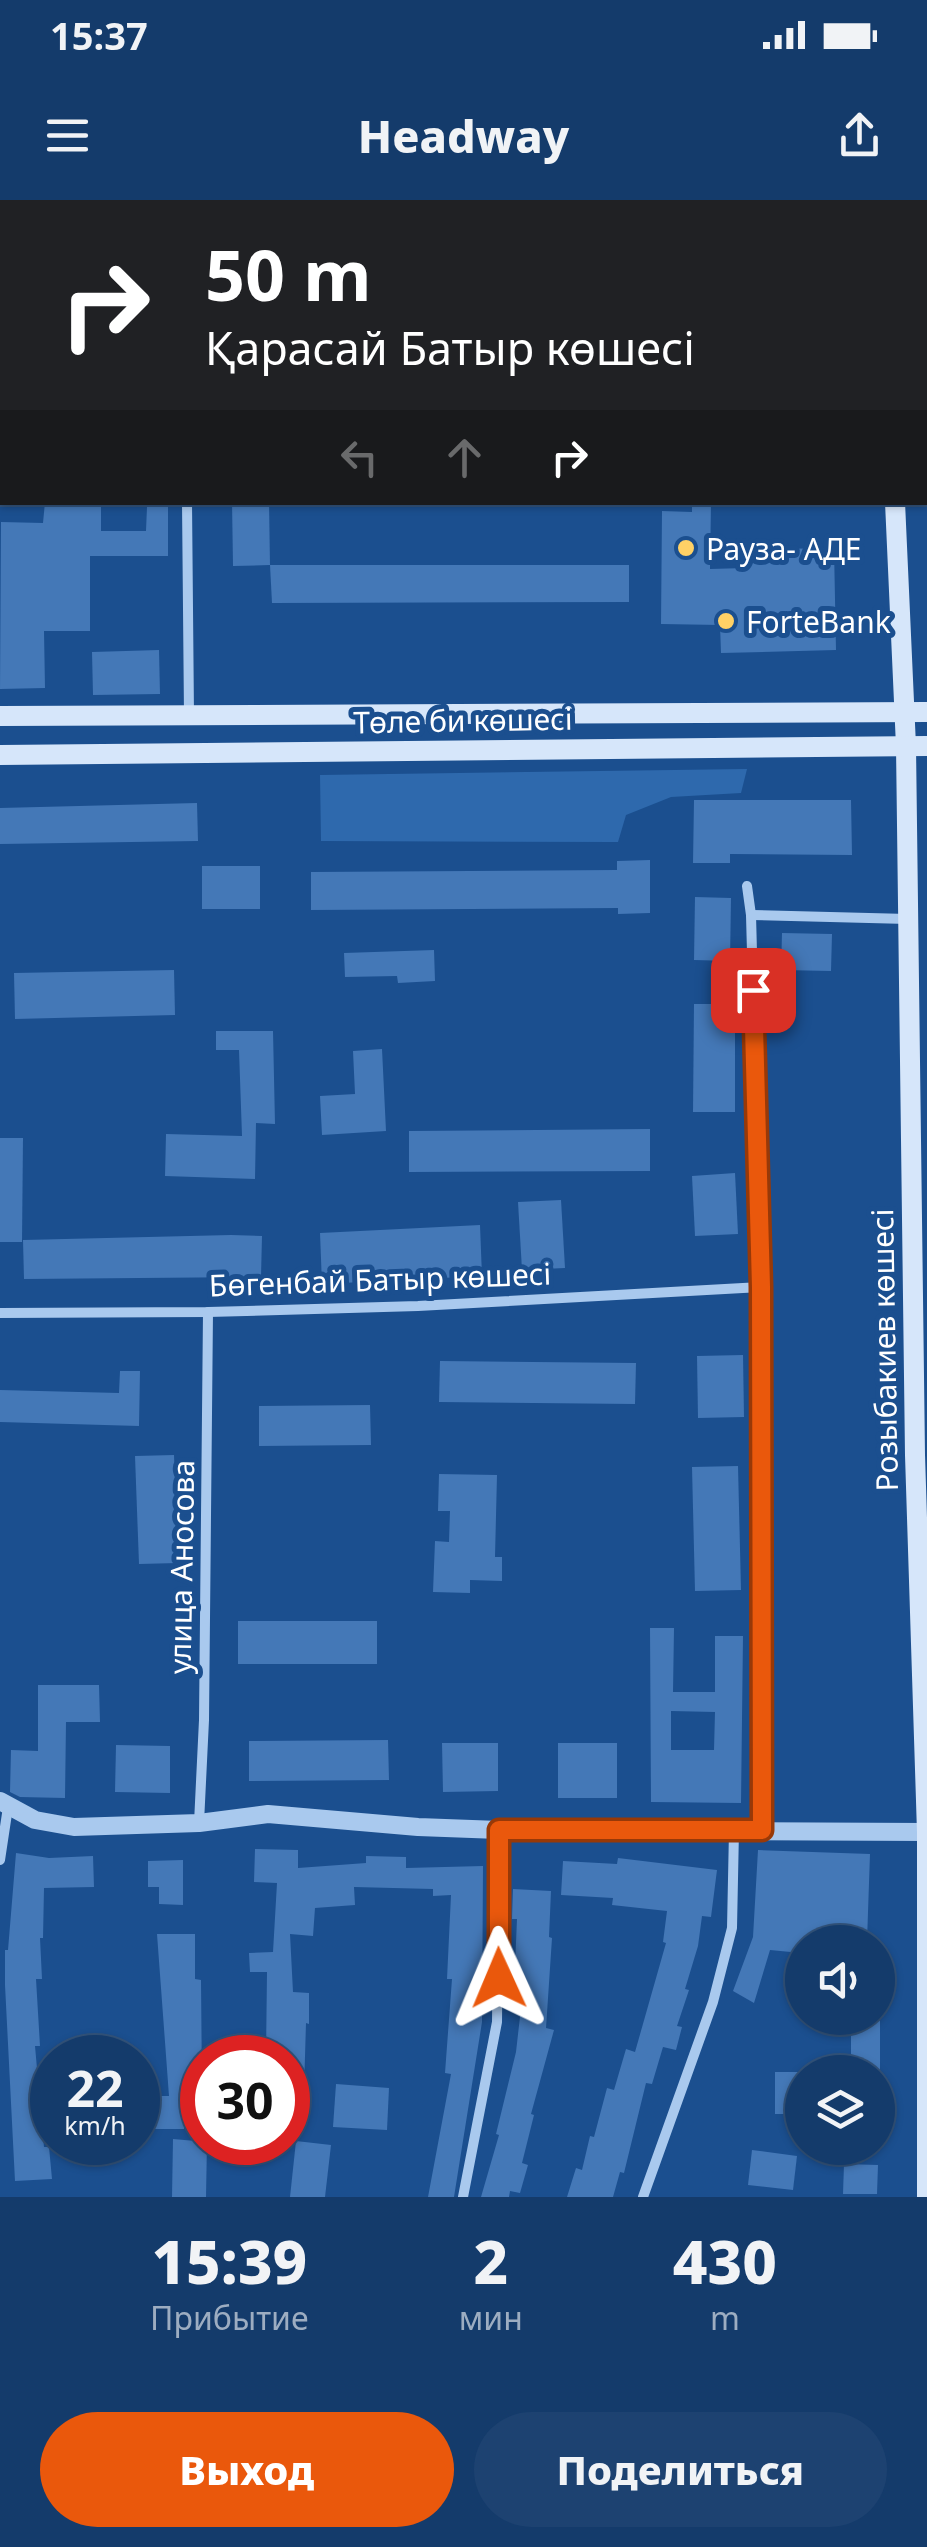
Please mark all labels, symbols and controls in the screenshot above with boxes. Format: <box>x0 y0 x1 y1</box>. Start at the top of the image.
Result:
text: 15:37 <box>50 9 148 61</box>
text: Headway <box>358 105 569 166</box>
icon: menu <box>40 108 95 163</box>
icon: share <box>832 108 887 163</box>
text: 50 m <box>205 226 372 322</box>
icon: right <box>40 240 170 370</box>
text: Қарасай Батыр көшесі <box>205 317 695 378</box>
icon: left <box>332 430 387 485</box>
icon: ahead <box>437 430 492 485</box>
icon: right <box>542 430 597 485</box>
place label: Рауза- АДЕ <box>706 528 862 569</box>
marker: Рауза- АДЕ <box>675 537 697 559</box>
place label: ForteBank <box>746 601 891 642</box>
marker: ForteBank <box>715 610 737 632</box>
street label: Төле би көшесі <box>353 698 573 742</box>
pin <box>711 948 796 1033</box>
icon: arrive <box>726 963 781 1018</box>
street label: Розыбакиев көшесі <box>861 1208 907 1492</box>
street label: Бөгенбай Батыр көшесі <box>208 1253 552 1305</box>
street label: улица Аносова <box>159 1460 203 1674</box>
map controls <box>785 1925 895 2165</box>
button: sound <box>785 1925 895 2035</box>
position arrow <box>447 1926 551 2030</box>
speed limit sign: 30 <box>180 2035 310 2165</box>
text: 22 <box>66 2054 124 2122</box>
button: layers <box>785 2055 895 2165</box>
text: km/h <box>64 2108 126 2142</box>
text: 15:39 <box>151 2220 307 2302</box>
text: 2 <box>473 2220 508 2302</box>
text: 430 <box>673 2220 777 2302</box>
text: Прибытие <box>150 2296 309 2339</box>
text: мин <box>459 2296 523 2339</box>
text: m <box>710 2296 740 2339</box>
button: Выход <box>40 2412 454 2527</box>
button: Поделиться <box>474 2412 887 2527</box>

